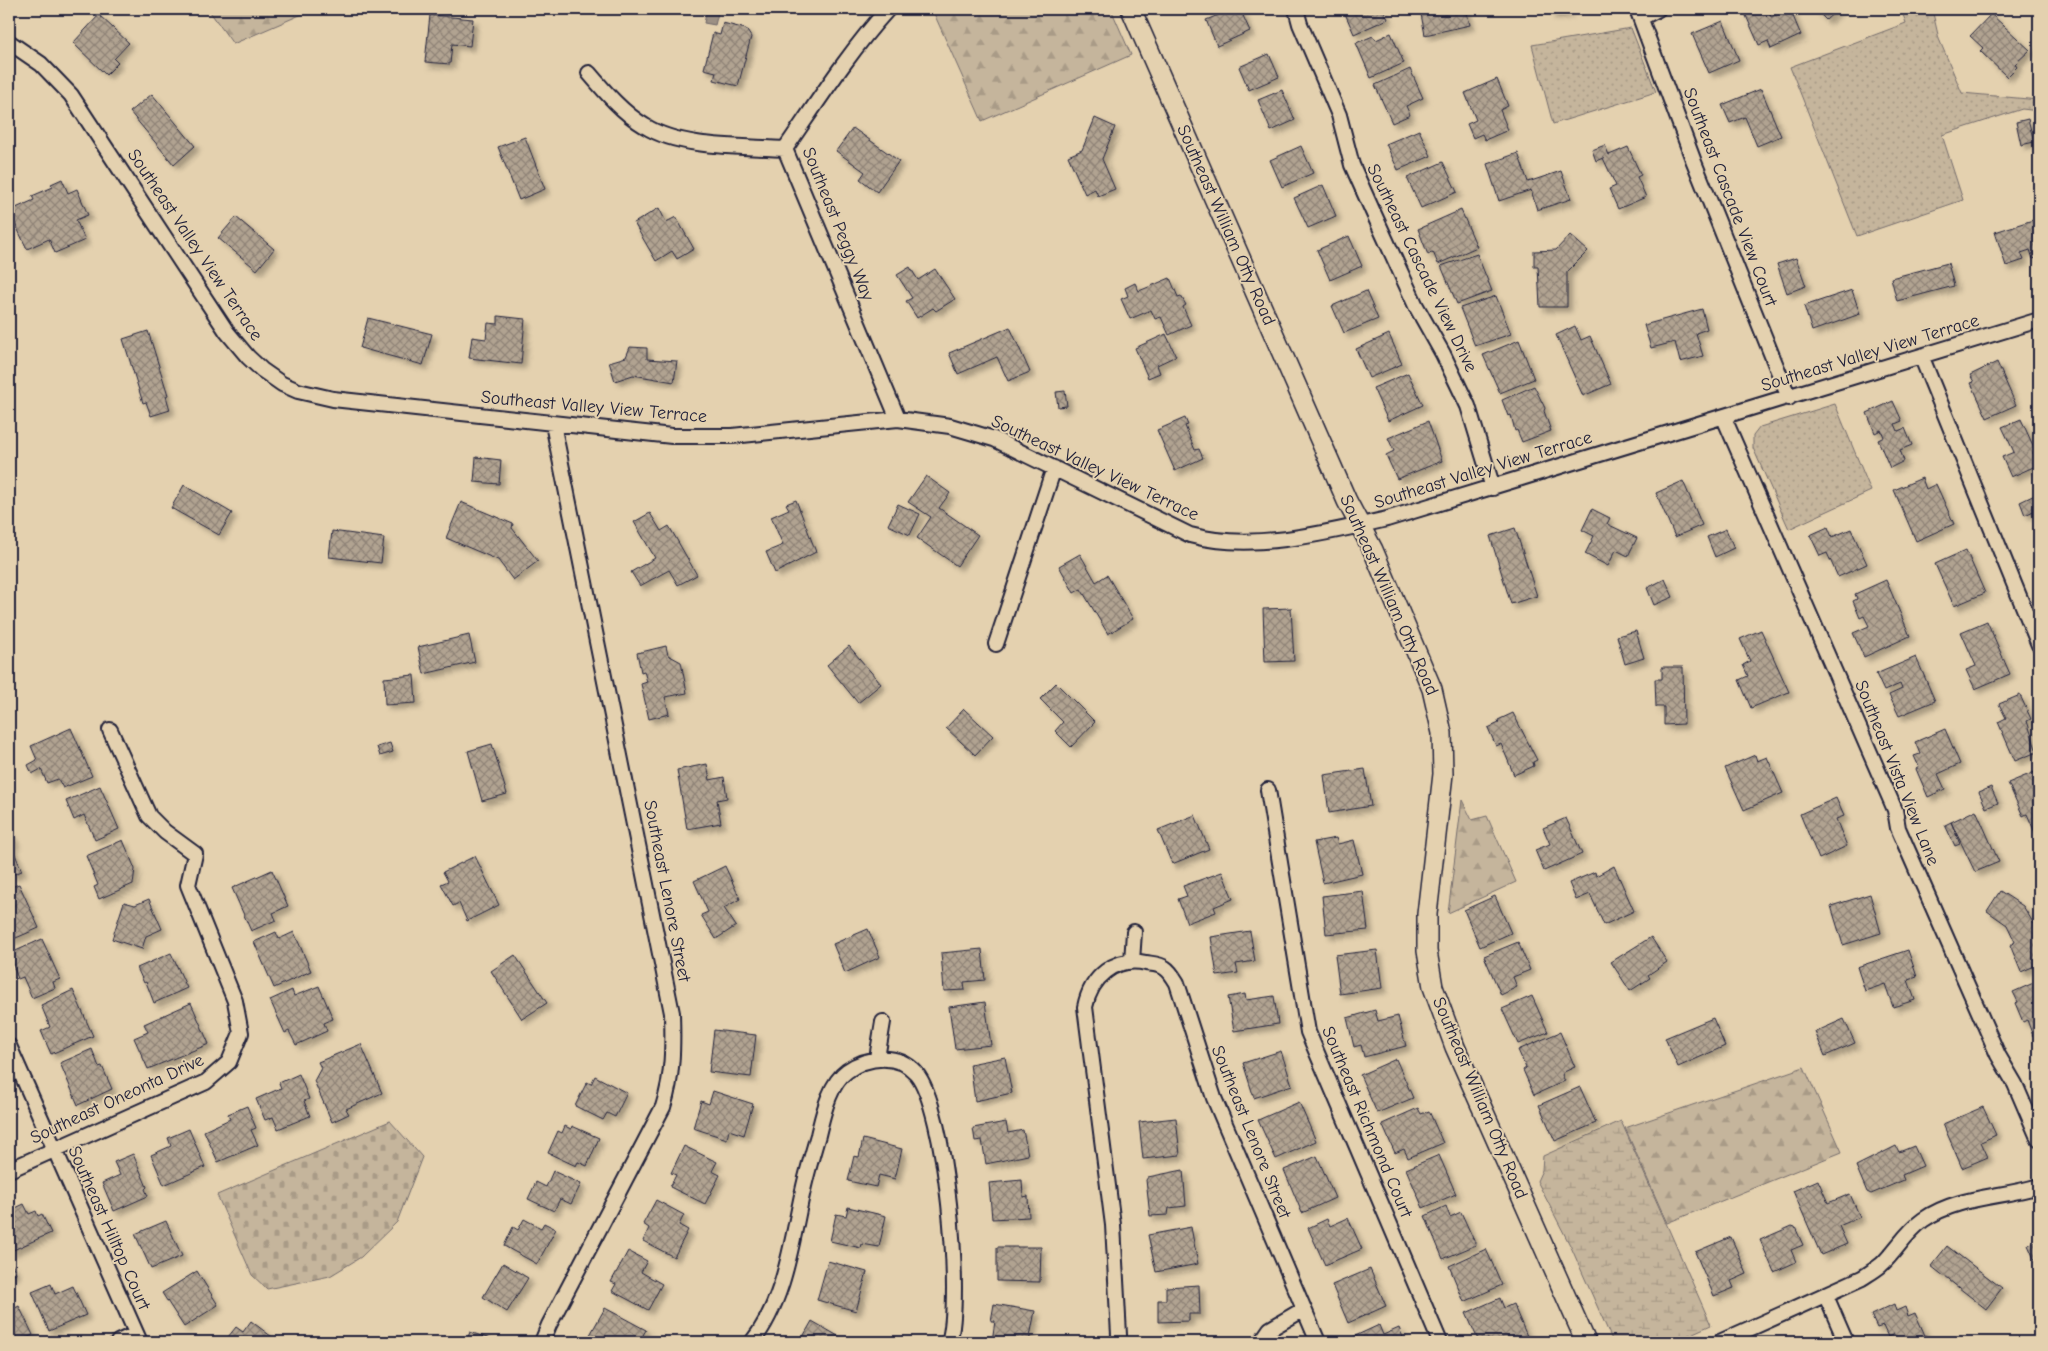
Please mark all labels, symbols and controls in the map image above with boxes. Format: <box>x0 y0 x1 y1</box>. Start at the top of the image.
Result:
street label: Southeast Cascade View Court <box>1679 85 1782 310</box>
street label: Southeast William Otty Road <box>1172 122 1280 328</box>
street label: Southeast Peggy Way <box>798 144 879 305</box>
street label: Southeast Valley View Terrace <box>123 145 267 345</box>
street label: Southeast Cascade View Drive <box>1362 160 1482 376</box>
street label: Southeast Valley View Terrace <box>1759 310 1981 396</box>
street label: Southeast Valley View Terrace <box>480 387 708 427</box>
street label: Southeast Valley View Terrace <box>988 411 1202 525</box>
street label: Southeast Valley View Terrace <box>1372 427 1594 513</box>
street label: Southeast William Otty Road <box>1335 492 1443 698</box>
street label: Southeast Vista View Lane <box>1850 677 1944 869</box>
street label: Southeast Lenore Street <box>639 798 695 984</box>
street label: Southeast William Otty Road <box>1428 994 1532 1202</box>
street label: Southeast Richmond Court <box>1317 1023 1417 1221</box>
street label: Southeast Lenore Street <box>1207 1043 1296 1222</box>
street label: Southeast Oneonta Drive <box>27 1050 207 1148</box>
street label: Southeast Hilltop Court <box>63 1143 155 1314</box>

